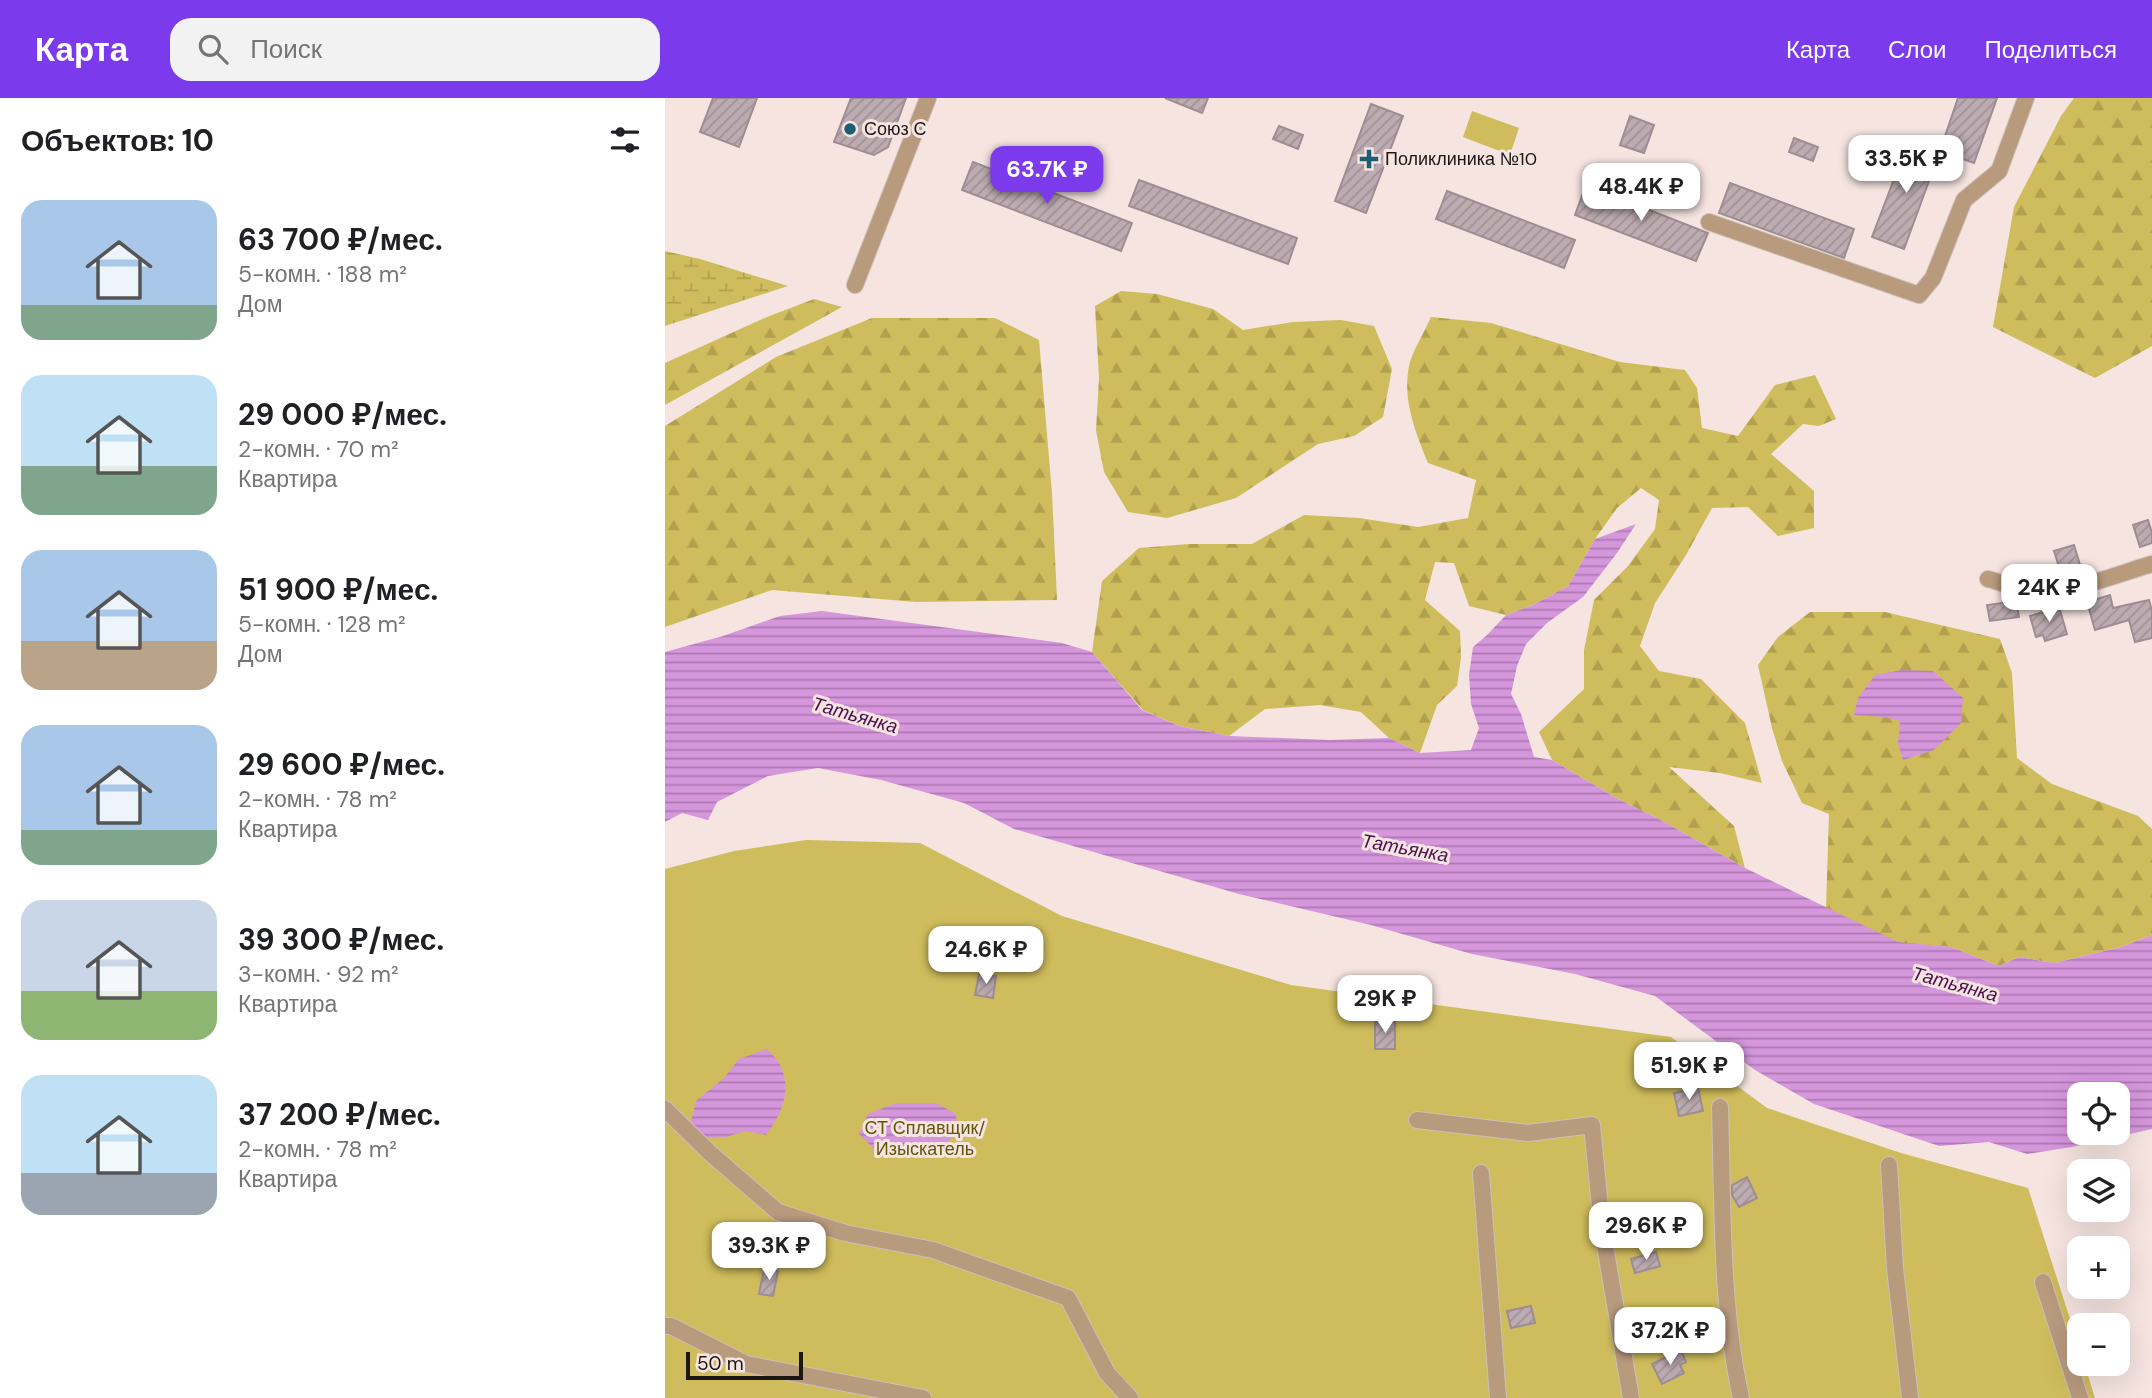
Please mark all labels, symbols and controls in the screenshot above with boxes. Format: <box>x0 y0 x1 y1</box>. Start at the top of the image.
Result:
search box <box>170 18 660 81</box>
text: Карта <box>35 28 128 71</box>
icon: search <box>194 30 232 68</box>
text: Поиск <box>250 32 322 66</box>
text: Карта <box>1786 34 1850 65</box>
text: Слои <box>1888 34 1946 65</box>
text: Поделиться <box>1984 34 2117 65</box>
place label: Союз С <box>864 117 927 141</box>
text: Объектов: 10 <box>21 121 214 160</box>
icon: filters <box>606 121 644 159</box>
marker: Союз С <box>842 121 858 137</box>
pin: 33.5K ₽ <box>1841 136 1971 195</box>
text: 33.5K ₽ <box>1864 143 1948 173</box>
pin: 63.7K ₽ <box>982 146 1112 206</box>
place label: Поликлиника №10 <box>1385 147 1537 171</box>
marker: Поликлиника №10 <box>1359 149 1379 169</box>
text: 63.7K ₽ <box>1006 154 1088 184</box>
pin: 48.4K ₽ <box>1576 164 1706 223</box>
text: 48.4K ₽ <box>1598 171 1684 201</box>
text: 63 700 ₽/мес. <box>238 220 443 259</box>
icon: home <box>77 228 161 312</box>
text: 5-комн. · 188 m² <box>238 259 407 289</box>
text: Дом <box>238 289 282 319</box>
text: 29 000 ₽/мес. <box>238 395 447 434</box>
icon: home <box>77 403 161 487</box>
text: 2-комн. · 70 m² <box>238 434 399 464</box>
text: Квартира <box>238 464 337 494</box>
pin: 24K ₽ <box>2000 564 2098 624</box>
text: 51 900 ₽/мес. <box>238 570 438 609</box>
text: 24K ₽ <box>2017 572 2081 602</box>
icon: home <box>77 578 161 662</box>
text: 5-комн. · 128 m² <box>238 609 406 639</box>
text: Дом <box>238 639 282 669</box>
water label: Татьянка <box>809 691 901 739</box>
text: 29 600 ₽/мес. <box>238 745 445 784</box>
icon: home <box>77 753 161 837</box>
text: 2-комн. · 78 m² <box>238 784 397 814</box>
text: Квартира <box>238 814 337 844</box>
water label: Татьянка <box>1360 828 1450 868</box>
text: 39 300 ₽/мес. <box>238 920 444 959</box>
pin: 24.6K ₽ <box>921 926 1051 986</box>
icon: home <box>77 928 161 1012</box>
text: 24.6K ₽ <box>944 934 1028 964</box>
text: 3-комн. · 92 m² <box>238 959 399 989</box>
water label: Татьянка <box>1909 961 2001 1007</box>
pin: 29K ₽ <box>1336 976 1434 1035</box>
text: 29K ₽ <box>1353 983 1417 1013</box>
text: Квартира <box>238 989 337 1019</box>
pin: 51.9K ₽ <box>1624 1042 1754 1102</box>
text: 51.9K ₽ <box>1650 1050 1728 1080</box>
map controls <box>2067 1082 2130 1376</box>
button: locate <box>2067 1082 2130 1145</box>
text: 37 200 ₽/мес. <box>238 1095 441 1134</box>
icon: home <box>77 1103 161 1187</box>
park label: СТ Сплавщик/ Изыскатель <box>865 1116 985 1161</box>
text: 2-комн. · 78 m² <box>238 1134 397 1164</box>
button: layers <box>2067 1159 2130 1222</box>
text: Квартира <box>238 1164 337 1194</box>
pin: 29.6K ₽ <box>1581 1202 1711 1262</box>
text: 29.6K ₽ <box>1605 1210 1687 1240</box>
pin: 39.3K ₽ <box>704 1222 834 1282</box>
text: 39.3K ₽ <box>728 1230 810 1260</box>
button: + <box>2067 1236 2130 1299</box>
pin: 37.2K ₽ <box>1605 1308 1735 1367</box>
button: − <box>2067 1313 2130 1376</box>
text: 37.2K ₽ <box>1630 1315 1710 1345</box>
scale bar <box>686 1349 803 1381</box>
text: 50 m <box>697 1351 744 1376</box>

